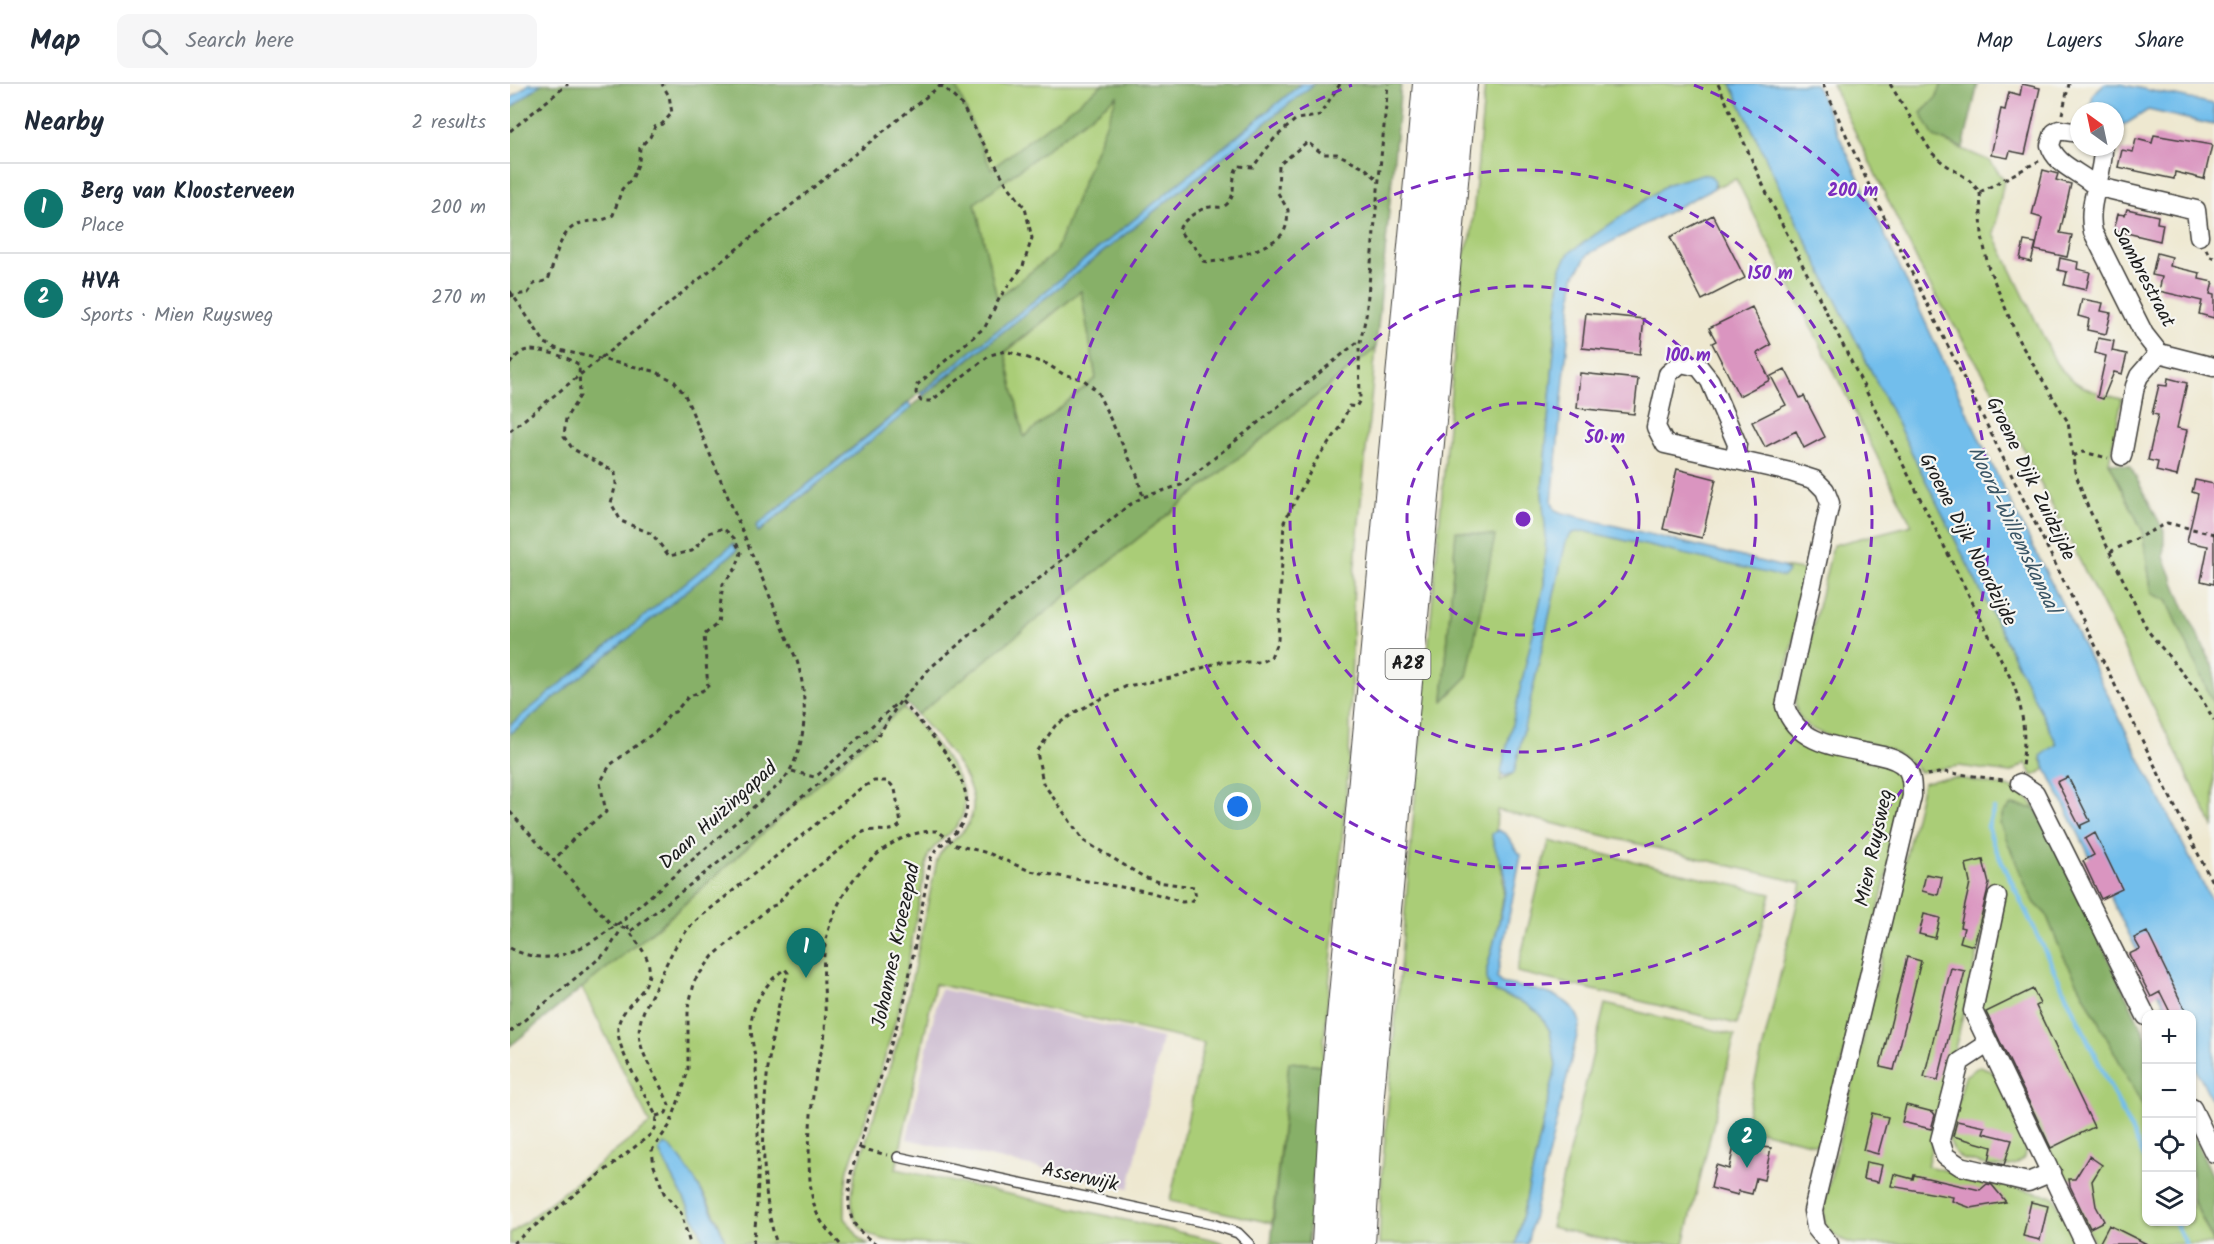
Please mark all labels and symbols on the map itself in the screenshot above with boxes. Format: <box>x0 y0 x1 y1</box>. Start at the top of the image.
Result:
north arrow <box>2070 102 2124 156</box>
text: 200 m <box>1828 177 1879 206</box>
street label: Sambrestraat <box>2103 220 2183 334</box>
text: 150 m <box>1747 260 1793 289</box>
text: 100 m <box>1665 342 1711 371</box>
street label: Groene Dijk Zuidzijde <box>1976 391 2084 567</box>
text: 50 m <box>1584 424 1625 453</box>
water label: Noord-Willemskanaal <box>1958 441 2070 623</box>
street label: Groene Dijk Noordzijde <box>1909 448 2025 632</box>
centre of rings <box>1513 509 1533 529</box>
road number: A28 <box>1386 649 1430 679</box>
street label: Daan Huizingapad <box>653 753 786 878</box>
street label: Mien Ruysweg <box>1847 786 1903 910</box>
your location <box>1223 792 1252 821</box>
street label: Johannes Kroezepad <box>864 859 930 1032</box>
pin: 1 <box>786 928 826 978</box>
pin: 2 <box>1728 1118 1766 1168</box>
street label: Asserwijk <box>1039 1154 1122 1202</box>

